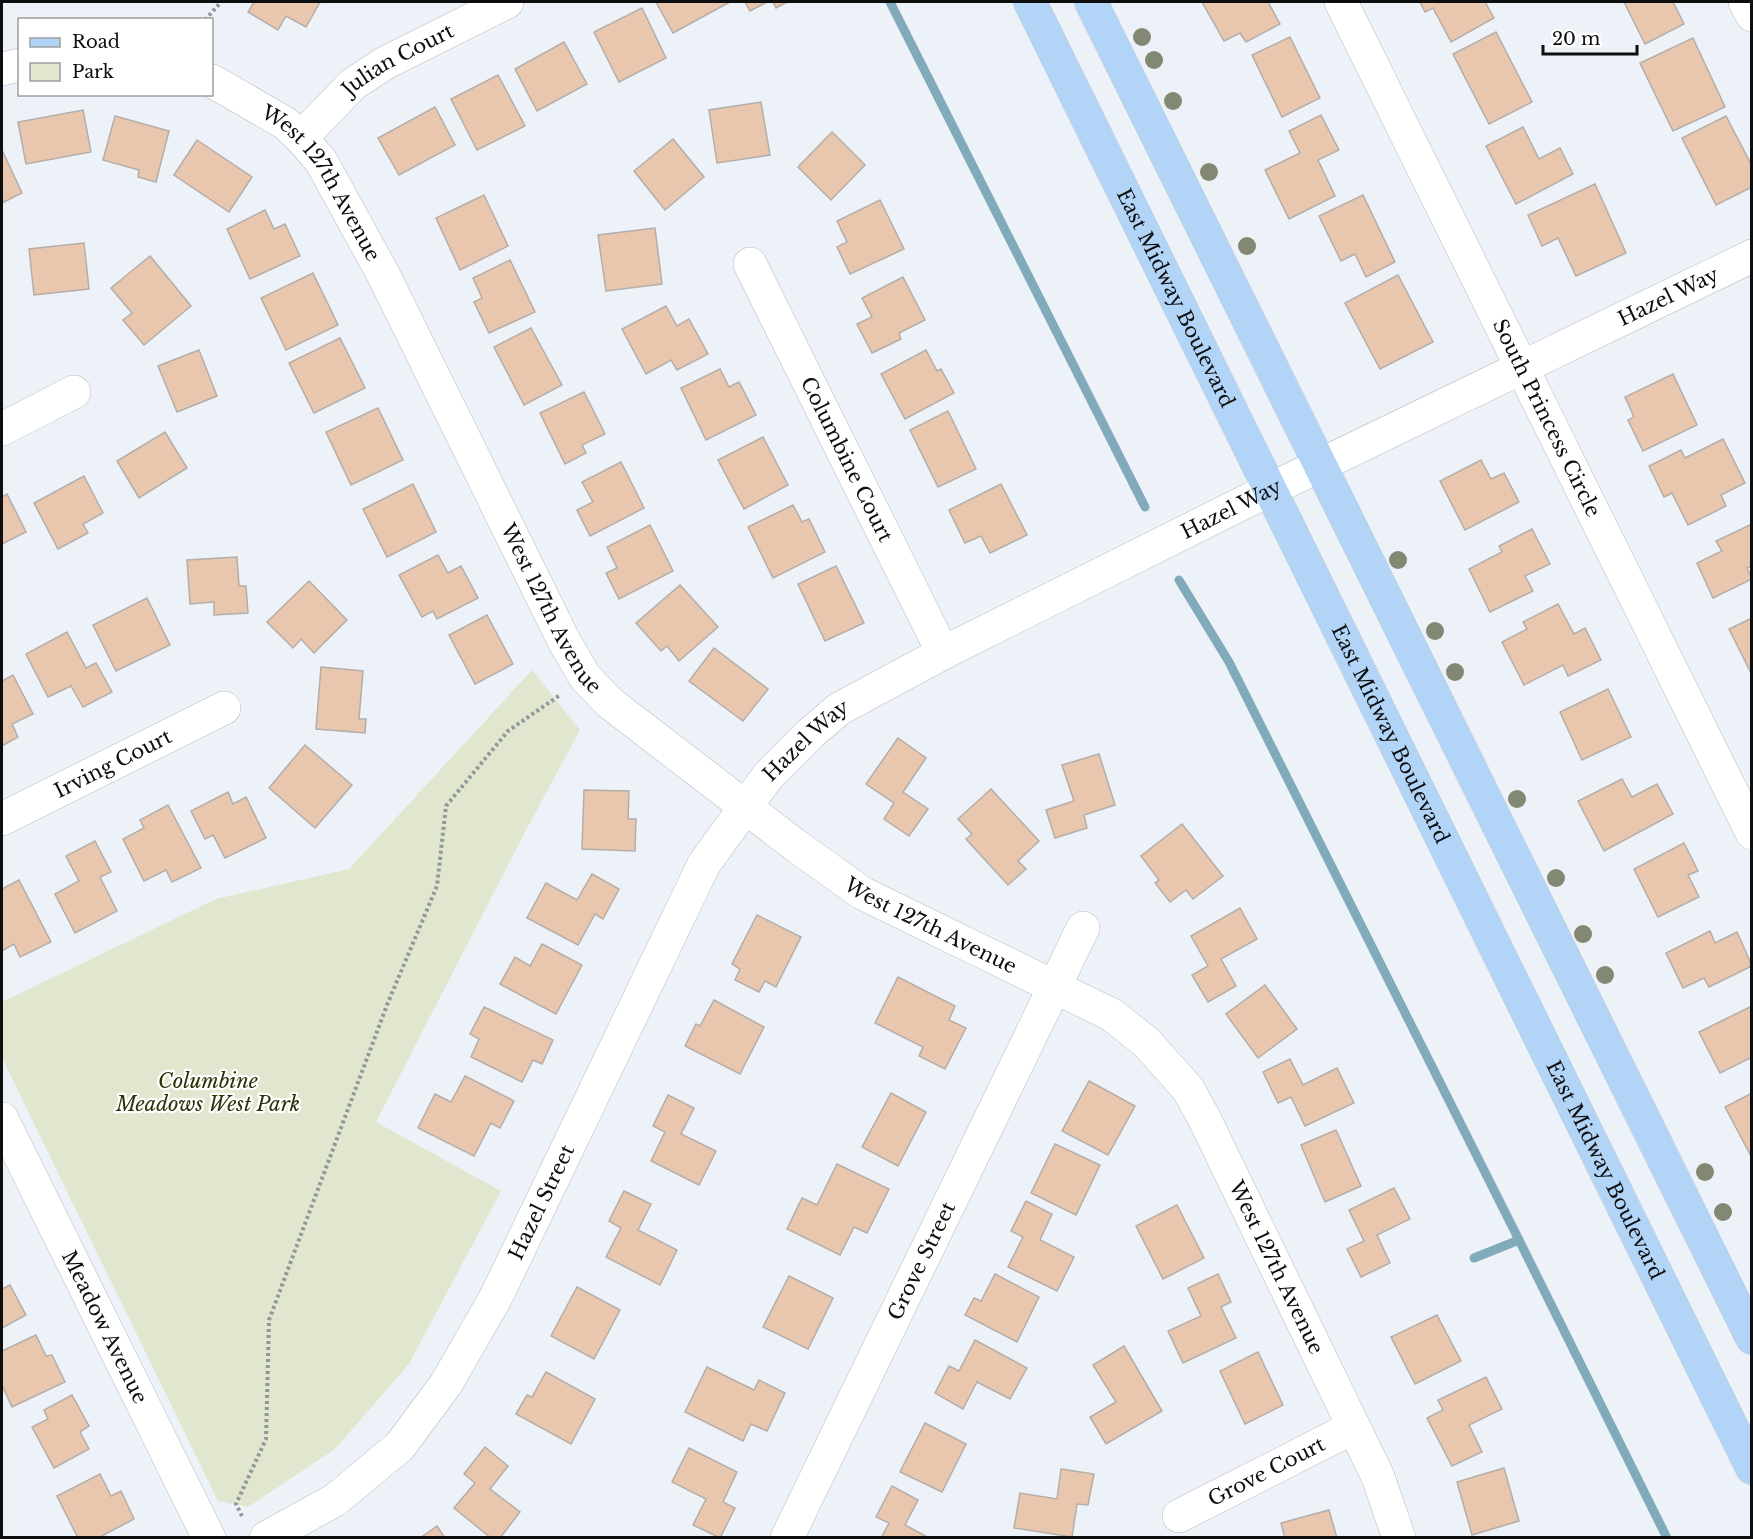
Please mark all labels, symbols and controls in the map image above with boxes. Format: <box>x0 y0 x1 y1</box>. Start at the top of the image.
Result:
legend <box>18 18 213 96</box>
scale bar <box>1543 18 1638 56</box>
street label: Julian Court <box>335 19 458 103</box>
text: 20 m <box>1552 28 1600 50</box>
text: Road <box>72 31 120 53</box>
text: Park <box>72 61 114 83</box>
street label: West 127th Avenue <box>256 100 385 265</box>
street label: East Midway Boulevard <box>1112 185 1240 411</box>
street label: Hazel Way <box>1614 262 1723 331</box>
street label: South Princess Circle <box>1488 315 1606 521</box>
street label: Columbine Court <box>796 373 898 546</box>
street label: Hazel Way <box>1177 474 1285 544</box>
street label: West 127th Avenue <box>495 519 606 699</box>
street label: East Midway Boulevard <box>1327 621 1455 847</box>
street label: Hazel Way <box>758 694 853 786</box>
street label: Irving Court <box>50 724 176 803</box>
street label: West 127th Avenue <box>839 872 1021 979</box>
street label: East Midway Boulevard <box>1541 1057 1669 1283</box>
park label: Columbine Meadows West Park <box>115 1069 300 1116</box>
street label: Hazel Street <box>504 1140 580 1264</box>
street label: West 127th Avenue <box>1224 1176 1329 1358</box>
street label: Grove Street <box>883 1197 961 1324</box>
street label: Meadow Avenue <box>57 1247 153 1407</box>
street label: Grove Court <box>1204 1432 1329 1511</box>

